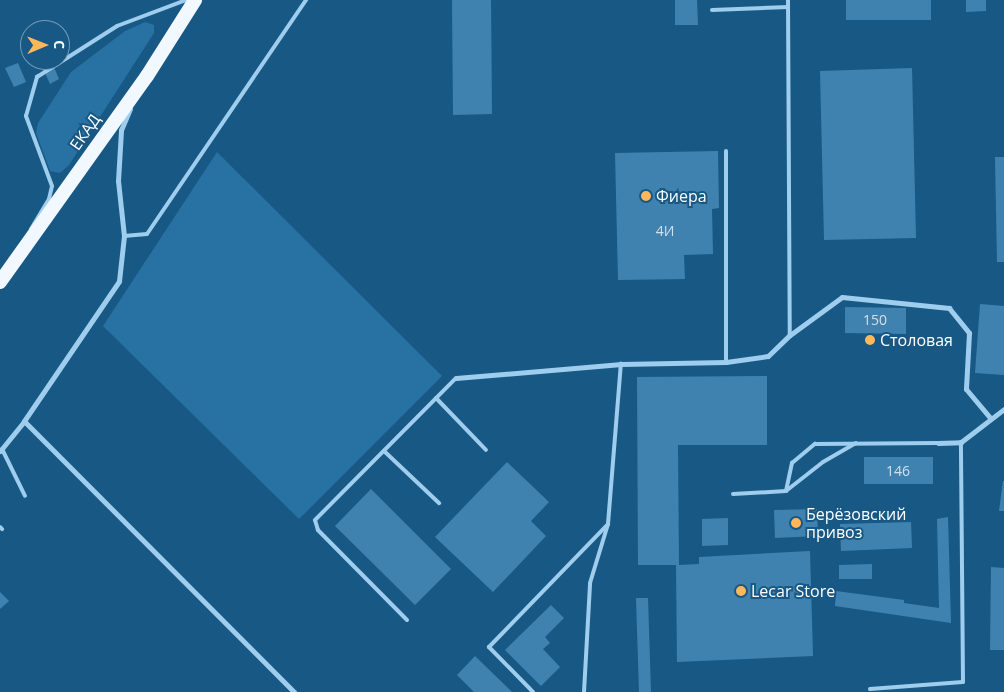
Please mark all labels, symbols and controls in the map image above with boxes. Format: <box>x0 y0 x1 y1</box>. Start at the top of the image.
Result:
north arrow <box>20 20 70 70</box>
text: С <box>50 40 69 49</box>
street label: ЕКАД <box>66 110 104 154</box>
place label: Фиера <box>656 186 707 206</box>
marker: Фиера <box>640 190 652 202</box>
house number: 4И <box>656 223 674 239</box>
house number: 150 <box>863 312 887 328</box>
place label: Столовая <box>880 330 953 350</box>
marker: Столовая <box>864 334 876 346</box>
house number: 146 <box>886 463 910 479</box>
place label: Берёзовский привоз <box>806 504 906 542</box>
marker: Берёзовский привоз <box>790 517 802 529</box>
place label: Lecar Store <box>751 581 835 601</box>
marker: Lecar Store <box>735 585 747 597</box>

